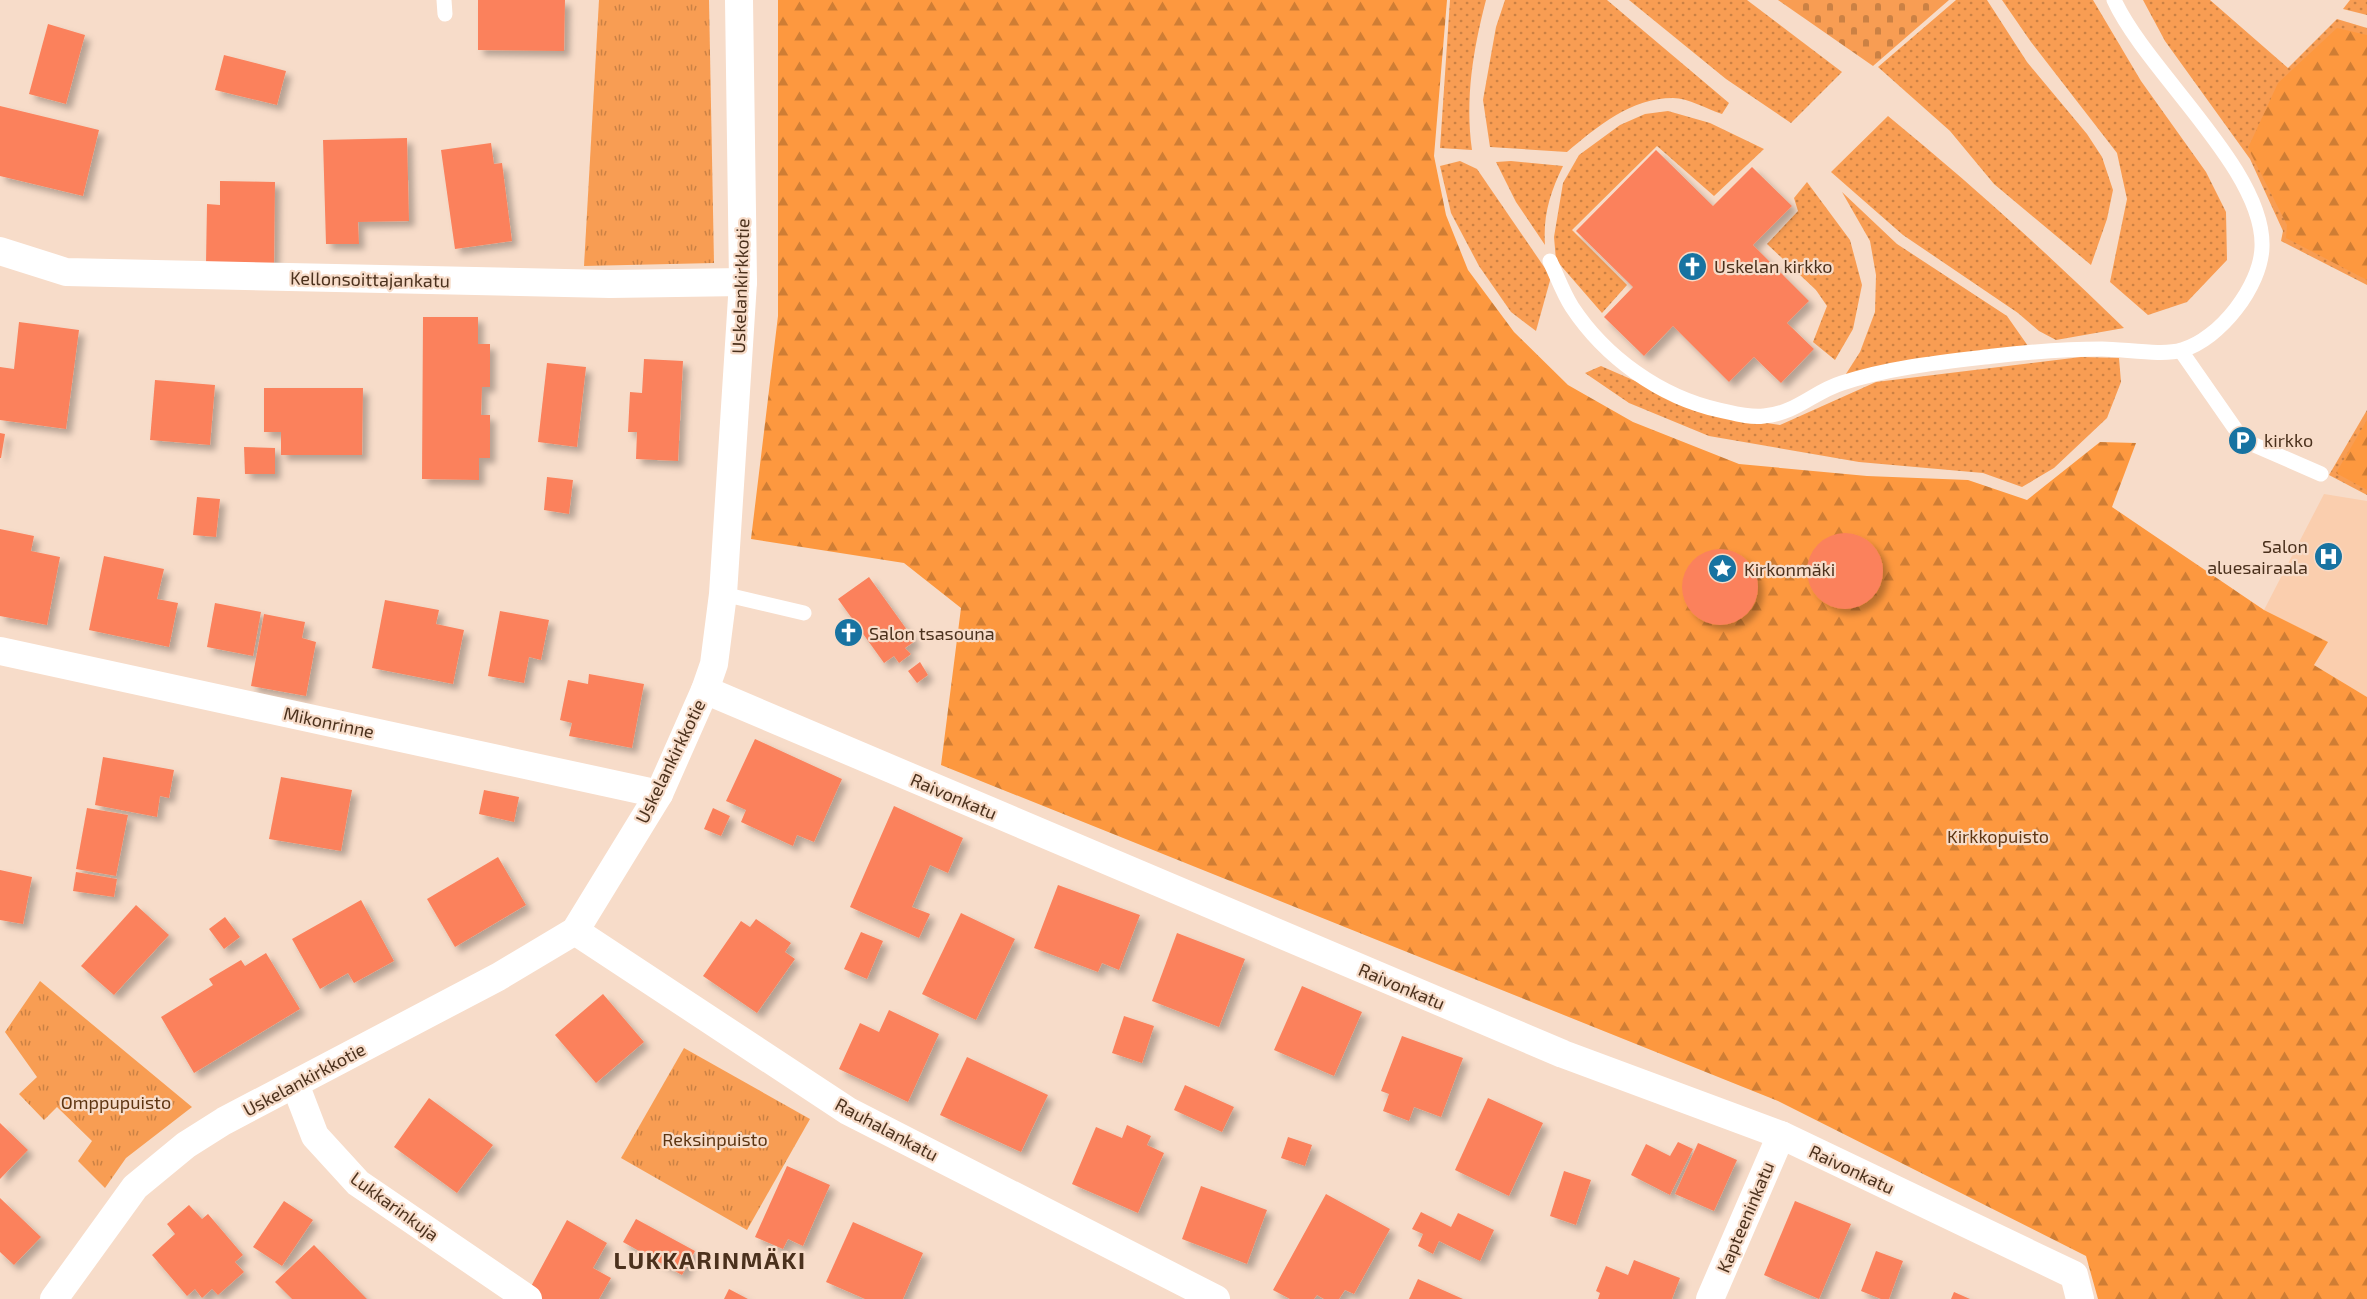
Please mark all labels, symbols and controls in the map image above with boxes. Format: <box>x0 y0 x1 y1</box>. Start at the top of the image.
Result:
street label: Uskelankirkkotie <box>727 218 753 354</box>
church icon: Uskelan kirkko <box>1677 250 1709 282</box>
place label: Uskelan kirkko <box>1714 255 1833 277</box>
street label: Kellonsoittajankatu <box>290 267 450 291</box>
parking icon: kirkko <box>2227 424 2259 456</box>
place label: kirkko <box>2264 429 2313 451</box>
place label: Salon aluesairaala <box>2207 535 2308 578</box>
hospital icon: Salon aluesairaala <box>2313 540 2345 572</box>
place icon: Kirkonmäki <box>1707 553 1739 585</box>
place label: Kirkonmäki <box>1744 558 1835 580</box>
church icon: Salon tsasouna <box>832 617 864 649</box>
place label: Salon tsasouna <box>869 622 995 644</box>
street label: Uskelankirkkotie <box>630 695 710 827</box>
street label: Mikonrinne <box>282 702 376 742</box>
street label: Raivonkatu <box>907 768 1001 824</box>
park label: Kirkkopuisto <box>1947 825 2049 847</box>
street label: Raivonkatu <box>1355 958 1449 1014</box>
street label: Uskelankirkkotie <box>239 1037 369 1121</box>
park label: Omppupuisto <box>61 1091 171 1113</box>
street label: Rauhalankatu <box>832 1093 942 1165</box>
park label: Reksinpuisto <box>662 1128 768 1150</box>
street label: Raivonkatu <box>1806 1140 1898 1198</box>
street label: Kapteeninkatu <box>1712 1158 1778 1276</box>
street label: Lukkarinkuja <box>347 1167 443 1245</box>
district label: LUKKARINMÄKI <box>614 1245 806 1274</box>

